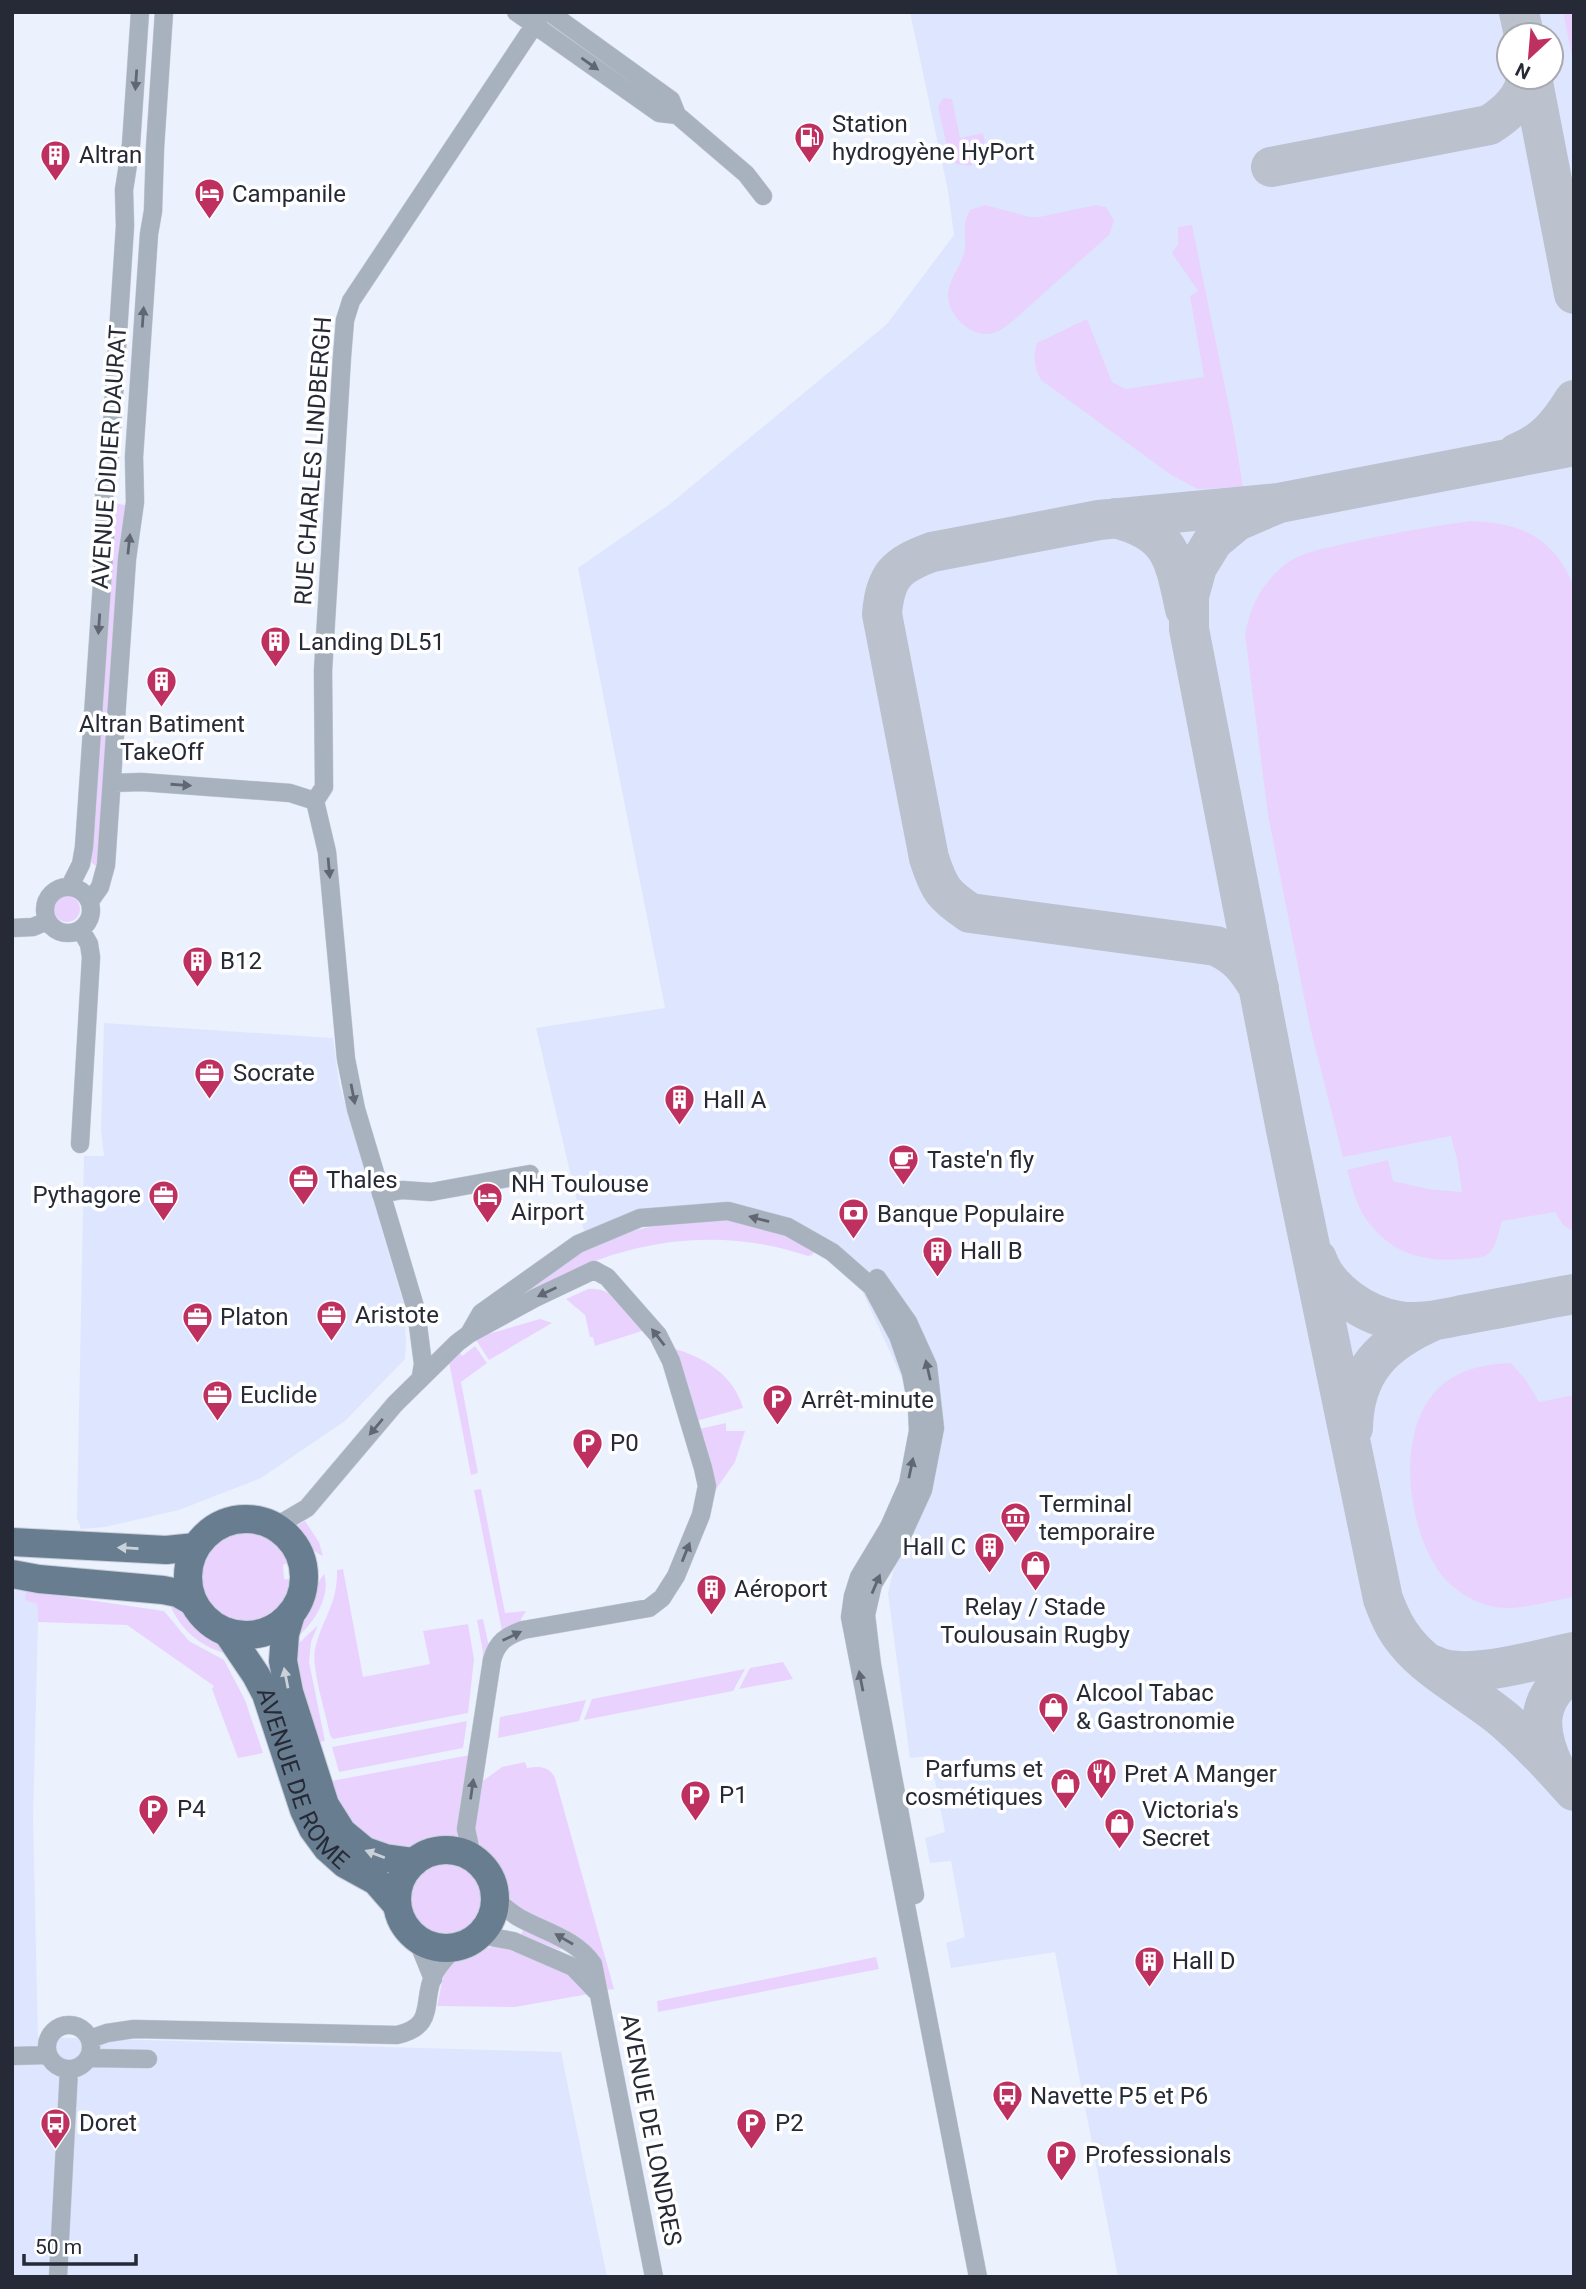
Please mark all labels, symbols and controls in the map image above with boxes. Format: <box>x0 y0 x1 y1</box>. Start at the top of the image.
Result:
north arrow <box>1495 21 1565 91</box>
one-way arrow <box>581 57 599 71</box>
text: N <box>1512 58 1534 84</box>
one-way arrow <box>130 70 141 92</box>
place label: Station hydrogyène HyPort <box>832 110 1035 166</box>
fuel station icon: Station hydrogyène HyPort <box>792 121 826 165</box>
building icon: Altran <box>39 138 73 182</box>
place label: Altran <box>79 141 142 169</box>
hotel icon: Campanile <box>192 177 226 221</box>
place label: Campanile <box>232 180 346 208</box>
one-way arrow <box>138 306 149 328</box>
street label: RUE CHARLES LINDBERGH <box>289 316 337 606</box>
street label: AVENUE DIDIER DAURAT <box>86 324 132 590</box>
one-way arrow <box>124 533 135 555</box>
one-way arrow <box>93 613 104 635</box>
building icon: Landing DL51 <box>258 625 292 669</box>
place label: Landing DL51 <box>298 628 445 656</box>
building icon: Altran Batiment TakeOff <box>145 665 179 709</box>
place label: Altran Batiment TakeOff <box>79 710 245 766</box>
one-way arrow <box>170 780 192 791</box>
one-way arrow <box>324 857 335 879</box>
building icon: B12 <box>180 944 214 988</box>
place label: B12 <box>220 947 262 975</box>
office icon: Socrate <box>193 1056 227 1100</box>
place label: Socrate <box>233 1059 315 1087</box>
one-way arrow <box>348 1083 359 1105</box>
building icon: Hall A <box>663 1083 697 1127</box>
place label: Hall A <box>703 1086 767 1114</box>
cafe icon: Taste'n fly <box>887 1143 921 1187</box>
place label: Taste'n fly <box>927 1146 1035 1174</box>
office icon: Thales <box>286 1163 320 1207</box>
place label: Thales <box>326 1166 398 1194</box>
place label: NH Toulouse Airport <box>511 1170 649 1226</box>
office icon: Pythagore <box>147 1178 181 1222</box>
place label: Pythagore <box>32 1181 141 1209</box>
hotel icon: NH Toulouse Airport <box>471 1181 505 1225</box>
bank icon: Banque Populaire <box>837 1197 871 1241</box>
place label: Banque Populaire <box>877 1200 1065 1228</box>
one-way arrow <box>747 1213 769 1224</box>
building icon: Hall B <box>920 1234 954 1278</box>
place label: Hall B <box>960 1237 1023 1265</box>
one-way arrow <box>537 1286 557 1298</box>
office icon: Aristote <box>315 1298 349 1342</box>
office icon: Platon <box>180 1300 214 1344</box>
place label: Aristote <box>355 1301 439 1329</box>
place label: Platon <box>220 1303 289 1331</box>
one-way arrow <box>651 1328 665 1346</box>
one-way arrow <box>922 1359 933 1381</box>
office icon: Euclide <box>200 1378 234 1422</box>
place label: Euclide <box>240 1381 317 1409</box>
parking icon: Arrêt-minute <box>761 1383 795 1427</box>
place label: Arrêt-minute <box>801 1386 934 1414</box>
one-way arrow <box>369 1419 384 1436</box>
parking icon: P0 <box>570 1426 604 1470</box>
place label: P0 <box>610 1429 639 1457</box>
one-way arrow <box>906 1457 917 1479</box>
place label: Terminal temporaire <box>1039 1490 1155 1546</box>
museum icon: Terminal temporaire <box>999 1501 1033 1545</box>
building icon: Hall C <box>972 1530 1006 1574</box>
place label: Hall C <box>903 1533 966 1561</box>
one-way arrow <box>680 1541 691 1562</box>
one-way arrow <box>116 1542 138 1553</box>
shop icon: Relay / Stade Toulousain Rugby <box>1018 1548 1052 1592</box>
building icon: Aéroport <box>694 1572 728 1616</box>
one-way arrow <box>870 1573 881 1594</box>
place label: Aéroport <box>734 1575 828 1603</box>
place label: Relay / Stade Toulousain Rugby <box>940 1593 1130 1649</box>
one-way arrow <box>503 1630 523 1642</box>
one-way arrow <box>280 1667 291 1689</box>
one-way arrow <box>855 1670 866 1692</box>
place label: Alcool Tabac & Gastronomie <box>1076 1679 1235 1735</box>
street label: AVENUE DE ROME <box>251 1684 355 1875</box>
shop icon: Alcool Tabac & Gastronomie <box>1036 1690 1070 1734</box>
place label: Parfums et cosmétiques <box>905 1755 1043 1811</box>
restaurant icon: Pret A Manger <box>1084 1757 1118 1801</box>
place label: Pret A Manger <box>1124 1760 1277 1788</box>
shop icon: Parfums et cosmétiques <box>1049 1766 1083 1810</box>
one-way arrow <box>467 1778 478 1800</box>
parking icon: P1 <box>679 1778 713 1822</box>
place label: P1 <box>719 1781 748 1809</box>
parking icon: P4 <box>137 1792 171 1836</box>
place label: P4 <box>177 1795 206 1823</box>
place label: Victoria's Secret <box>1142 1796 1239 1852</box>
shop icon: Victoria's Secret <box>1102 1807 1136 1851</box>
one-way arrow <box>364 1849 385 1860</box>
one-way arrow <box>555 1933 574 1946</box>
building icon: Hall D <box>1132 1944 1166 1988</box>
place label: Hall D <box>1172 1947 1236 1975</box>
street label: AVENUE DE LONDRES <box>615 2012 687 2248</box>
bus stop icon: Navette P5 et P6 <box>990 2079 1024 2123</box>
place label: Navette P5 et P6 <box>1030 2082 1208 2110</box>
bus stop icon: Doret <box>39 2106 73 2150</box>
parking icon: P2 <box>735 2106 769 2150</box>
place label: Doret <box>79 2109 137 2137</box>
place label: P2 <box>775 2109 804 2137</box>
parking icon: Professionals <box>1045 2138 1079 2182</box>
place label: Professionals <box>1085 2141 1231 2169</box>
scale bar <box>24 2222 136 2266</box>
text: 50 m <box>35 2235 82 2259</box>

